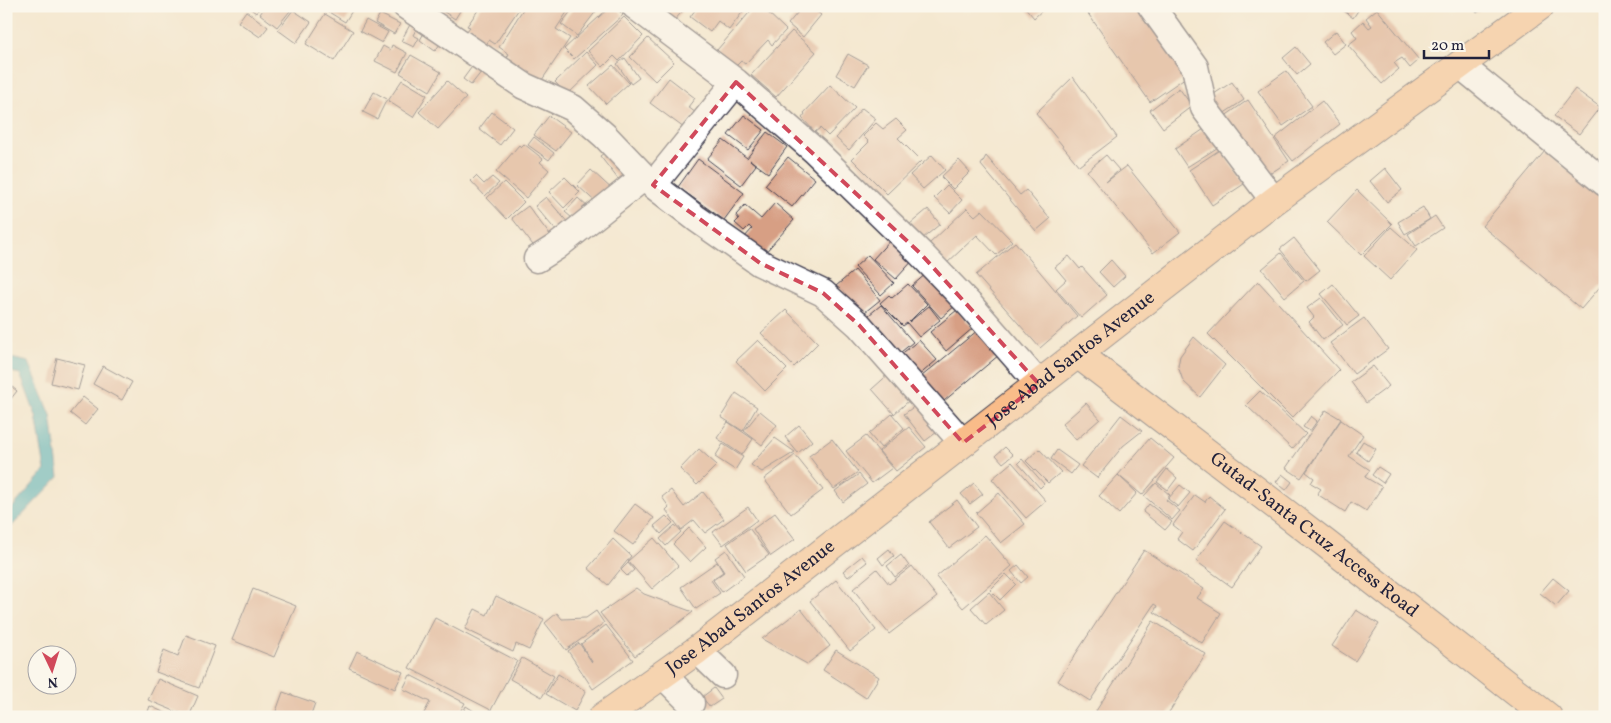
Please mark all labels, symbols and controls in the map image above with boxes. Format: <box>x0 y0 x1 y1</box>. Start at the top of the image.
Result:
scale bar <box>1424 28 1488 60</box>
text: 20 m <box>1431 36 1464 57</box>
street label: Jose Abad Santos Avenue <box>981 285 1160 433</box>
street label: Gutad-Santa Cruz Access Road <box>1204 446 1424 624</box>
street label: Jose Abad Santos Avenue <box>661 534 841 681</box>
north arrow <box>28 646 78 696</box>
text: N <box>47 672 59 691</box>

